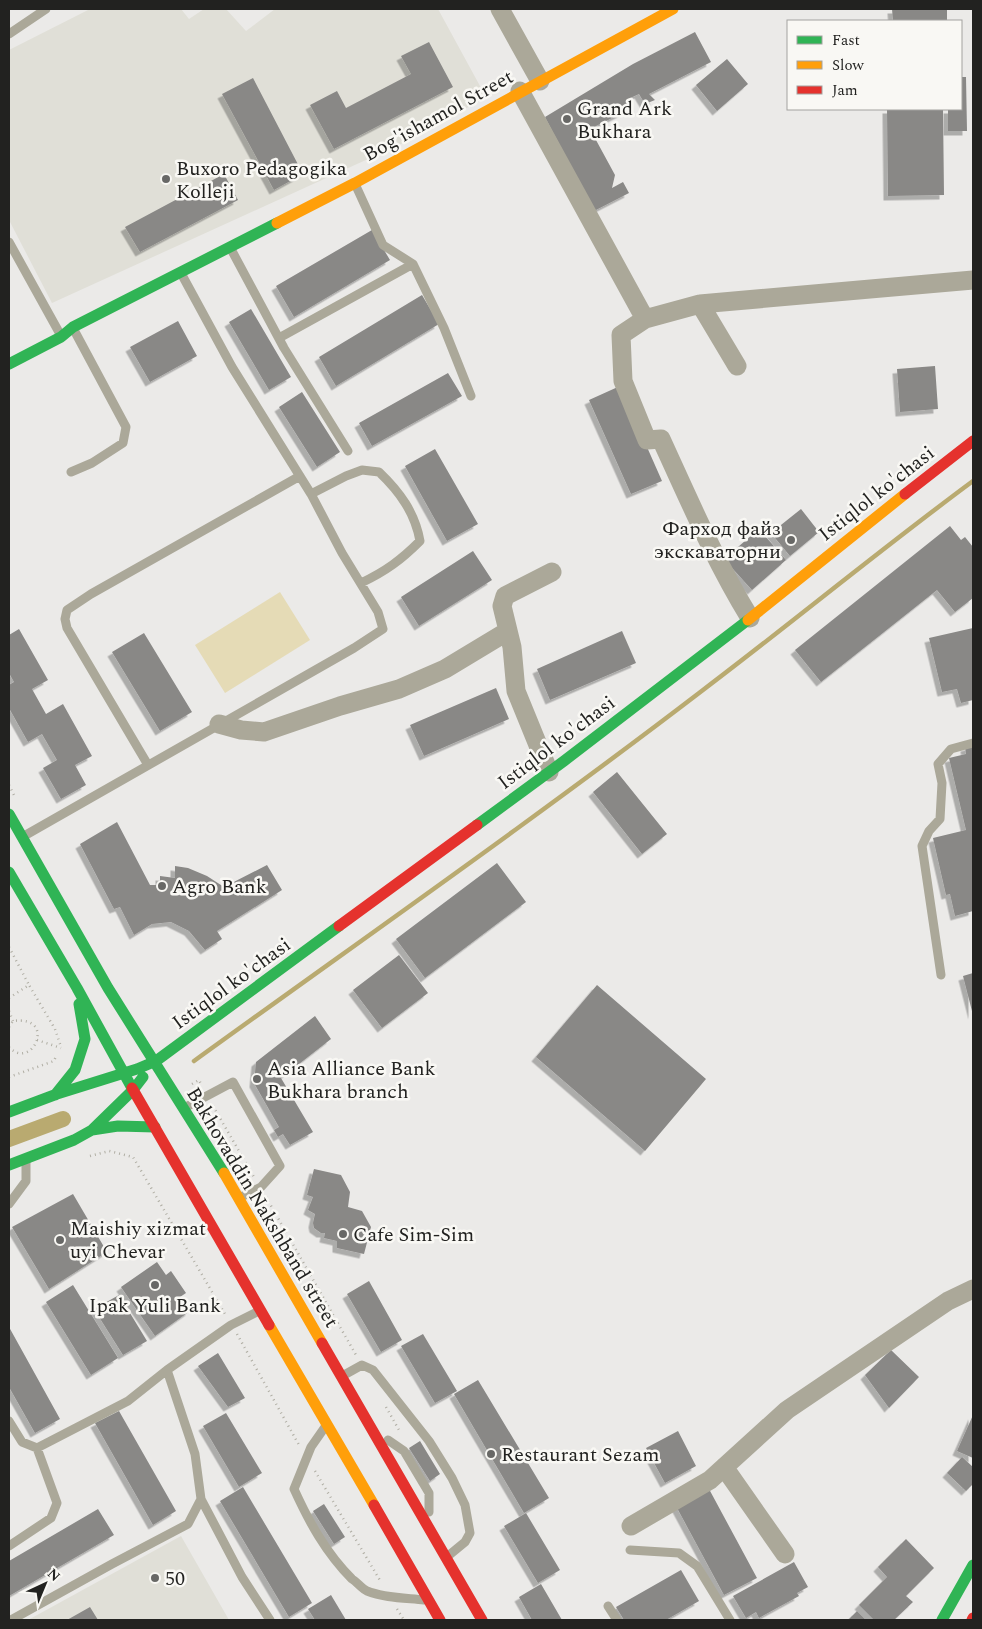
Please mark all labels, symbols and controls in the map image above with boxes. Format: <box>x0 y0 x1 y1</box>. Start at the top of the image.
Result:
legend <box>787 20 962 110</box>
text: Fast <box>832 29 860 52</box>
text: Slow <box>832 54 864 77</box>
street label: Bog'ishamol Street <box>358 62 519 170</box>
text: Jam <box>832 79 858 102</box>
place label: Grand Ark Bukhara <box>577 94 672 147</box>
marker: Grand Ark Bukhara <box>561 113 573 125</box>
place label: Buxoro Pedagogika Kolleji <box>176 154 347 207</box>
marker: Buxoro Pedagogika Kolleji <box>160 173 172 185</box>
street label: Istiqlol ko'chasi <box>812 439 941 549</box>
place label: Фарход файз экскаваторни <box>654 514 781 567</box>
marker: Фарход файз экскаваторни <box>785 534 797 546</box>
street label: Istiqlol ko'chasi <box>491 688 622 797</box>
place label: Agro Bank <box>172 872 267 902</box>
marker: Agro Bank <box>156 880 168 892</box>
street label: Istiqlol ko'chasi <box>166 930 297 1037</box>
place label: Asia Alliance Bank Bukhara branch <box>267 1054 436 1107</box>
marker: Asia Alliance Bank Bukhara branch <box>251 1073 263 1085</box>
street label: Bakhovaddin Nakshband street <box>178 1081 346 1334</box>
place label: Maishiy xizmat uyi Chevar <box>70 1214 206 1267</box>
place label: Cafe Sim-Sim <box>353 1220 474 1250</box>
marker: Cafe Sim-Sim <box>337 1228 349 1240</box>
marker: Maishiy xizmat uyi Chevar <box>54 1234 66 1246</box>
marker: Ipak Yuli Bank <box>149 1279 161 1291</box>
place label: Ipak Yuli Bank <box>89 1291 221 1321</box>
place label: Restaurant Sezam <box>501 1440 659 1470</box>
marker: Restaurant Sezam <box>485 1448 497 1460</box>
north arrow <box>20 1559 70 1609</box>
text: N <box>42 1563 65 1587</box>
place label: 50 <box>165 1564 185 1594</box>
marker: 50 <box>149 1572 161 1584</box>

